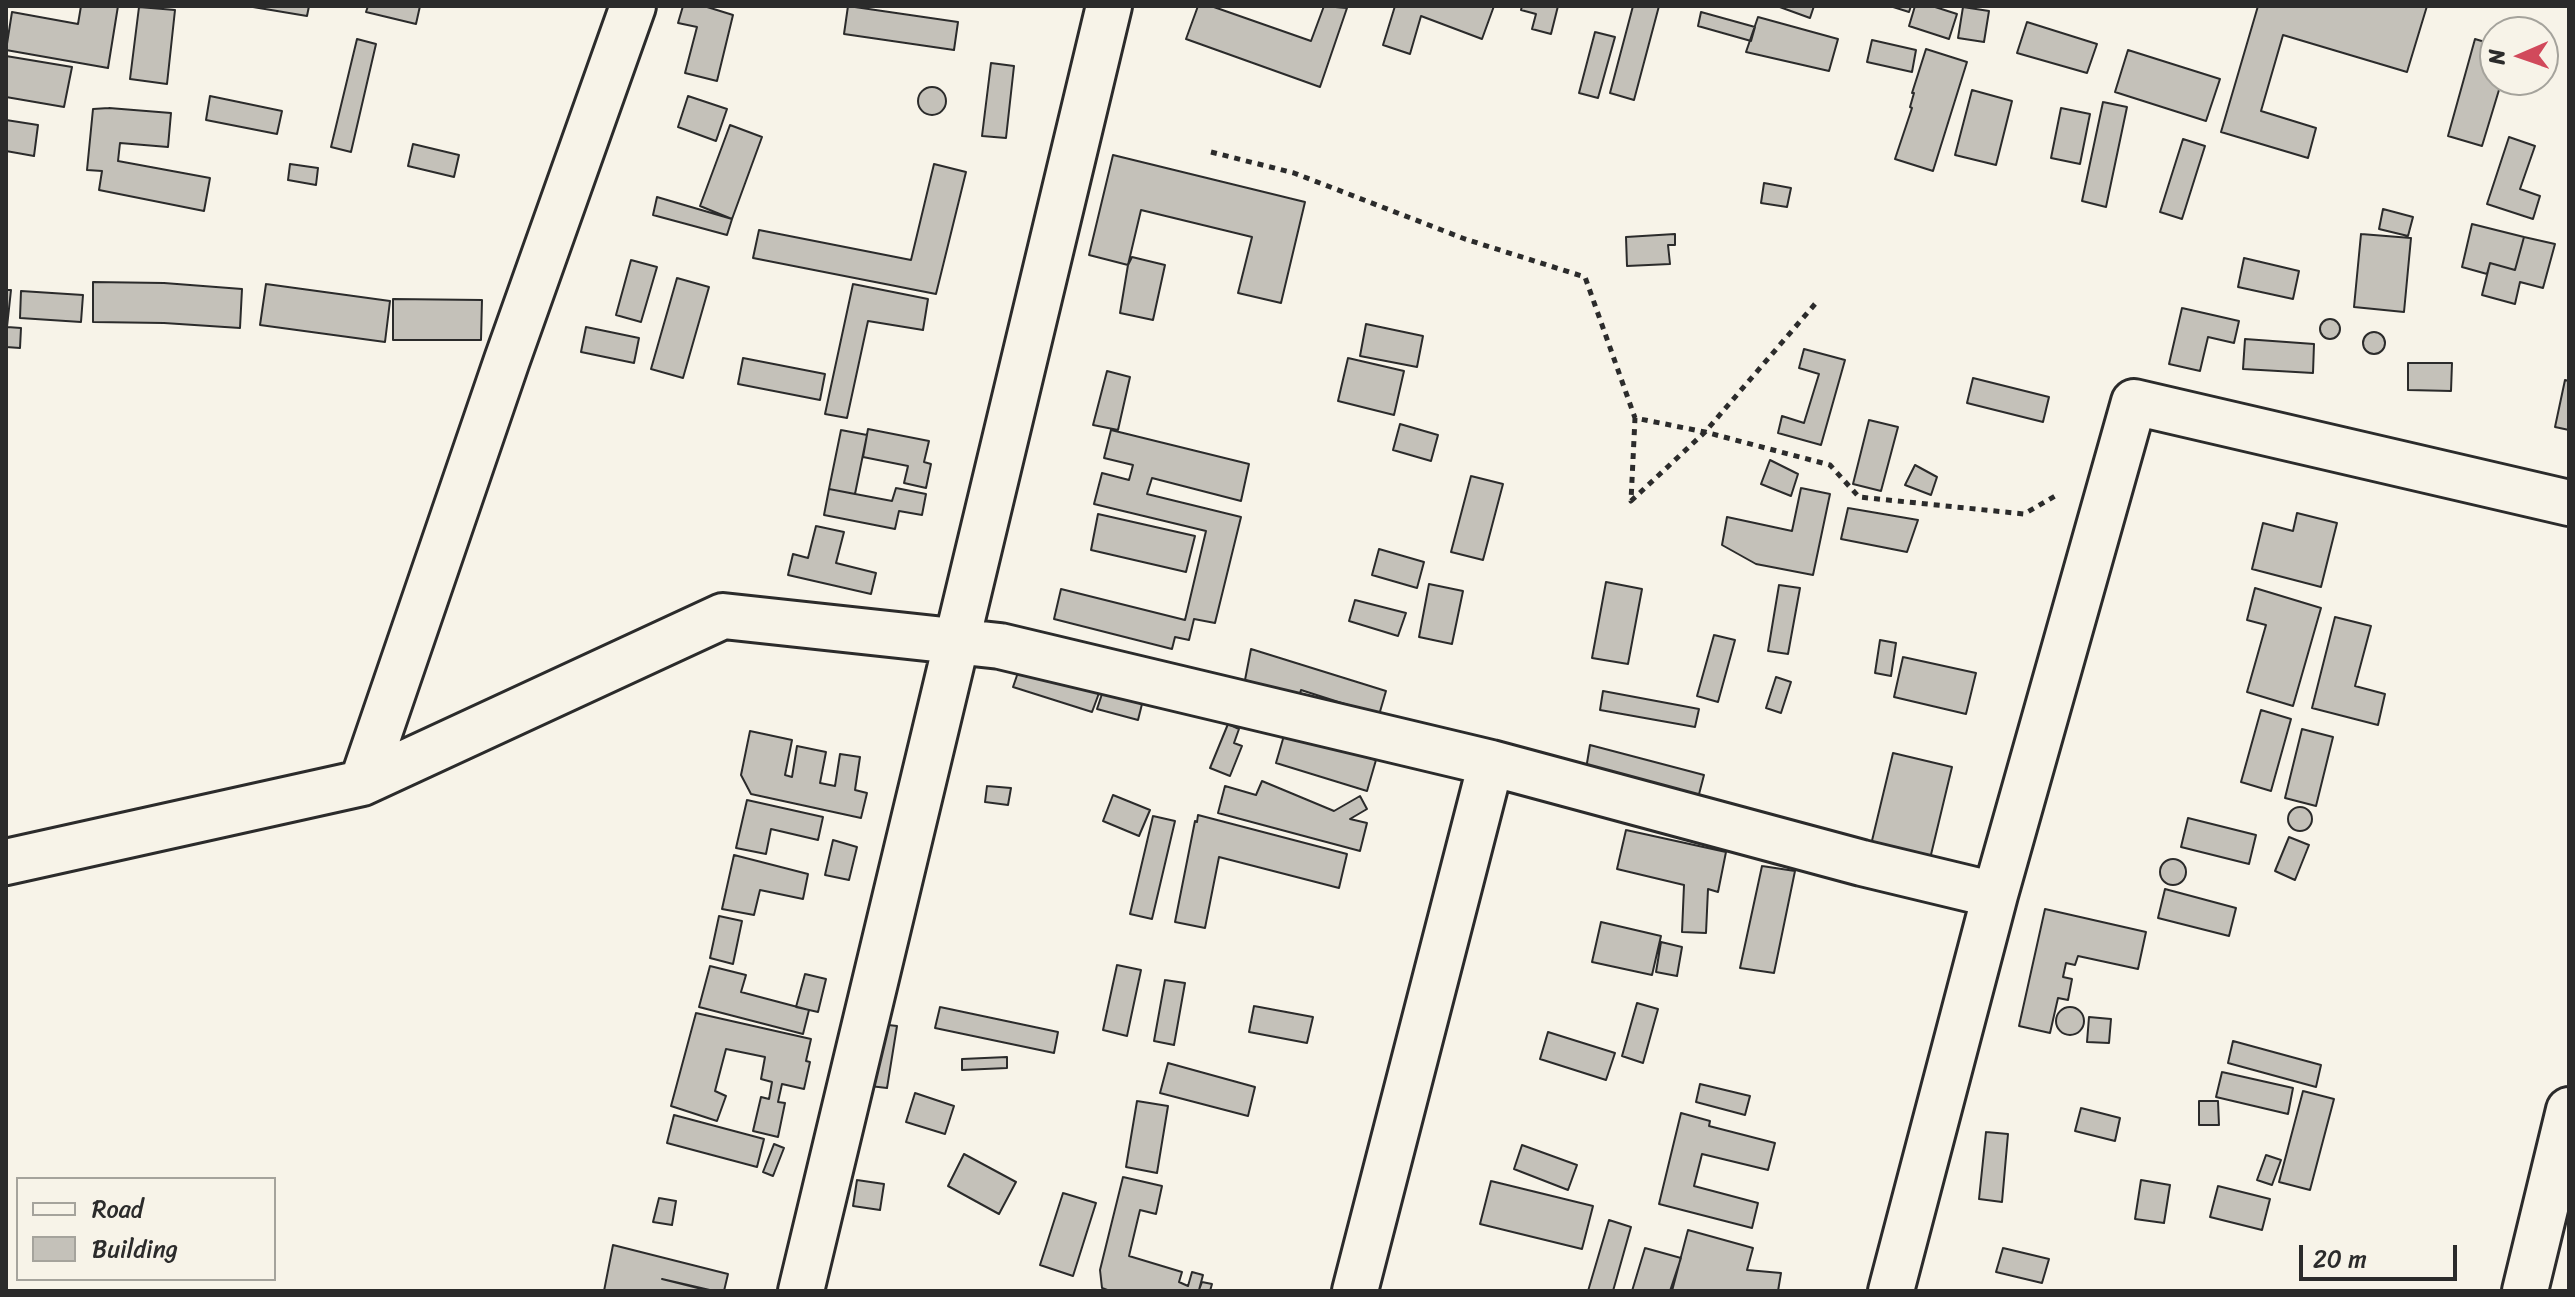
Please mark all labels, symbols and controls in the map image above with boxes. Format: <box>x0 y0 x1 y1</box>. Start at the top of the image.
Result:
north arrow <box>2479 16 2559 96</box>
text: N <box>2477 48 2516 65</box>
legend <box>16 1177 276 1281</box>
text: Road <box>92 1188 143 1230</box>
text: Building <box>92 1228 178 1270</box>
scale bar <box>2303 1229 2461 1279</box>
text: 20 m <box>2313 1238 2367 1280</box>

